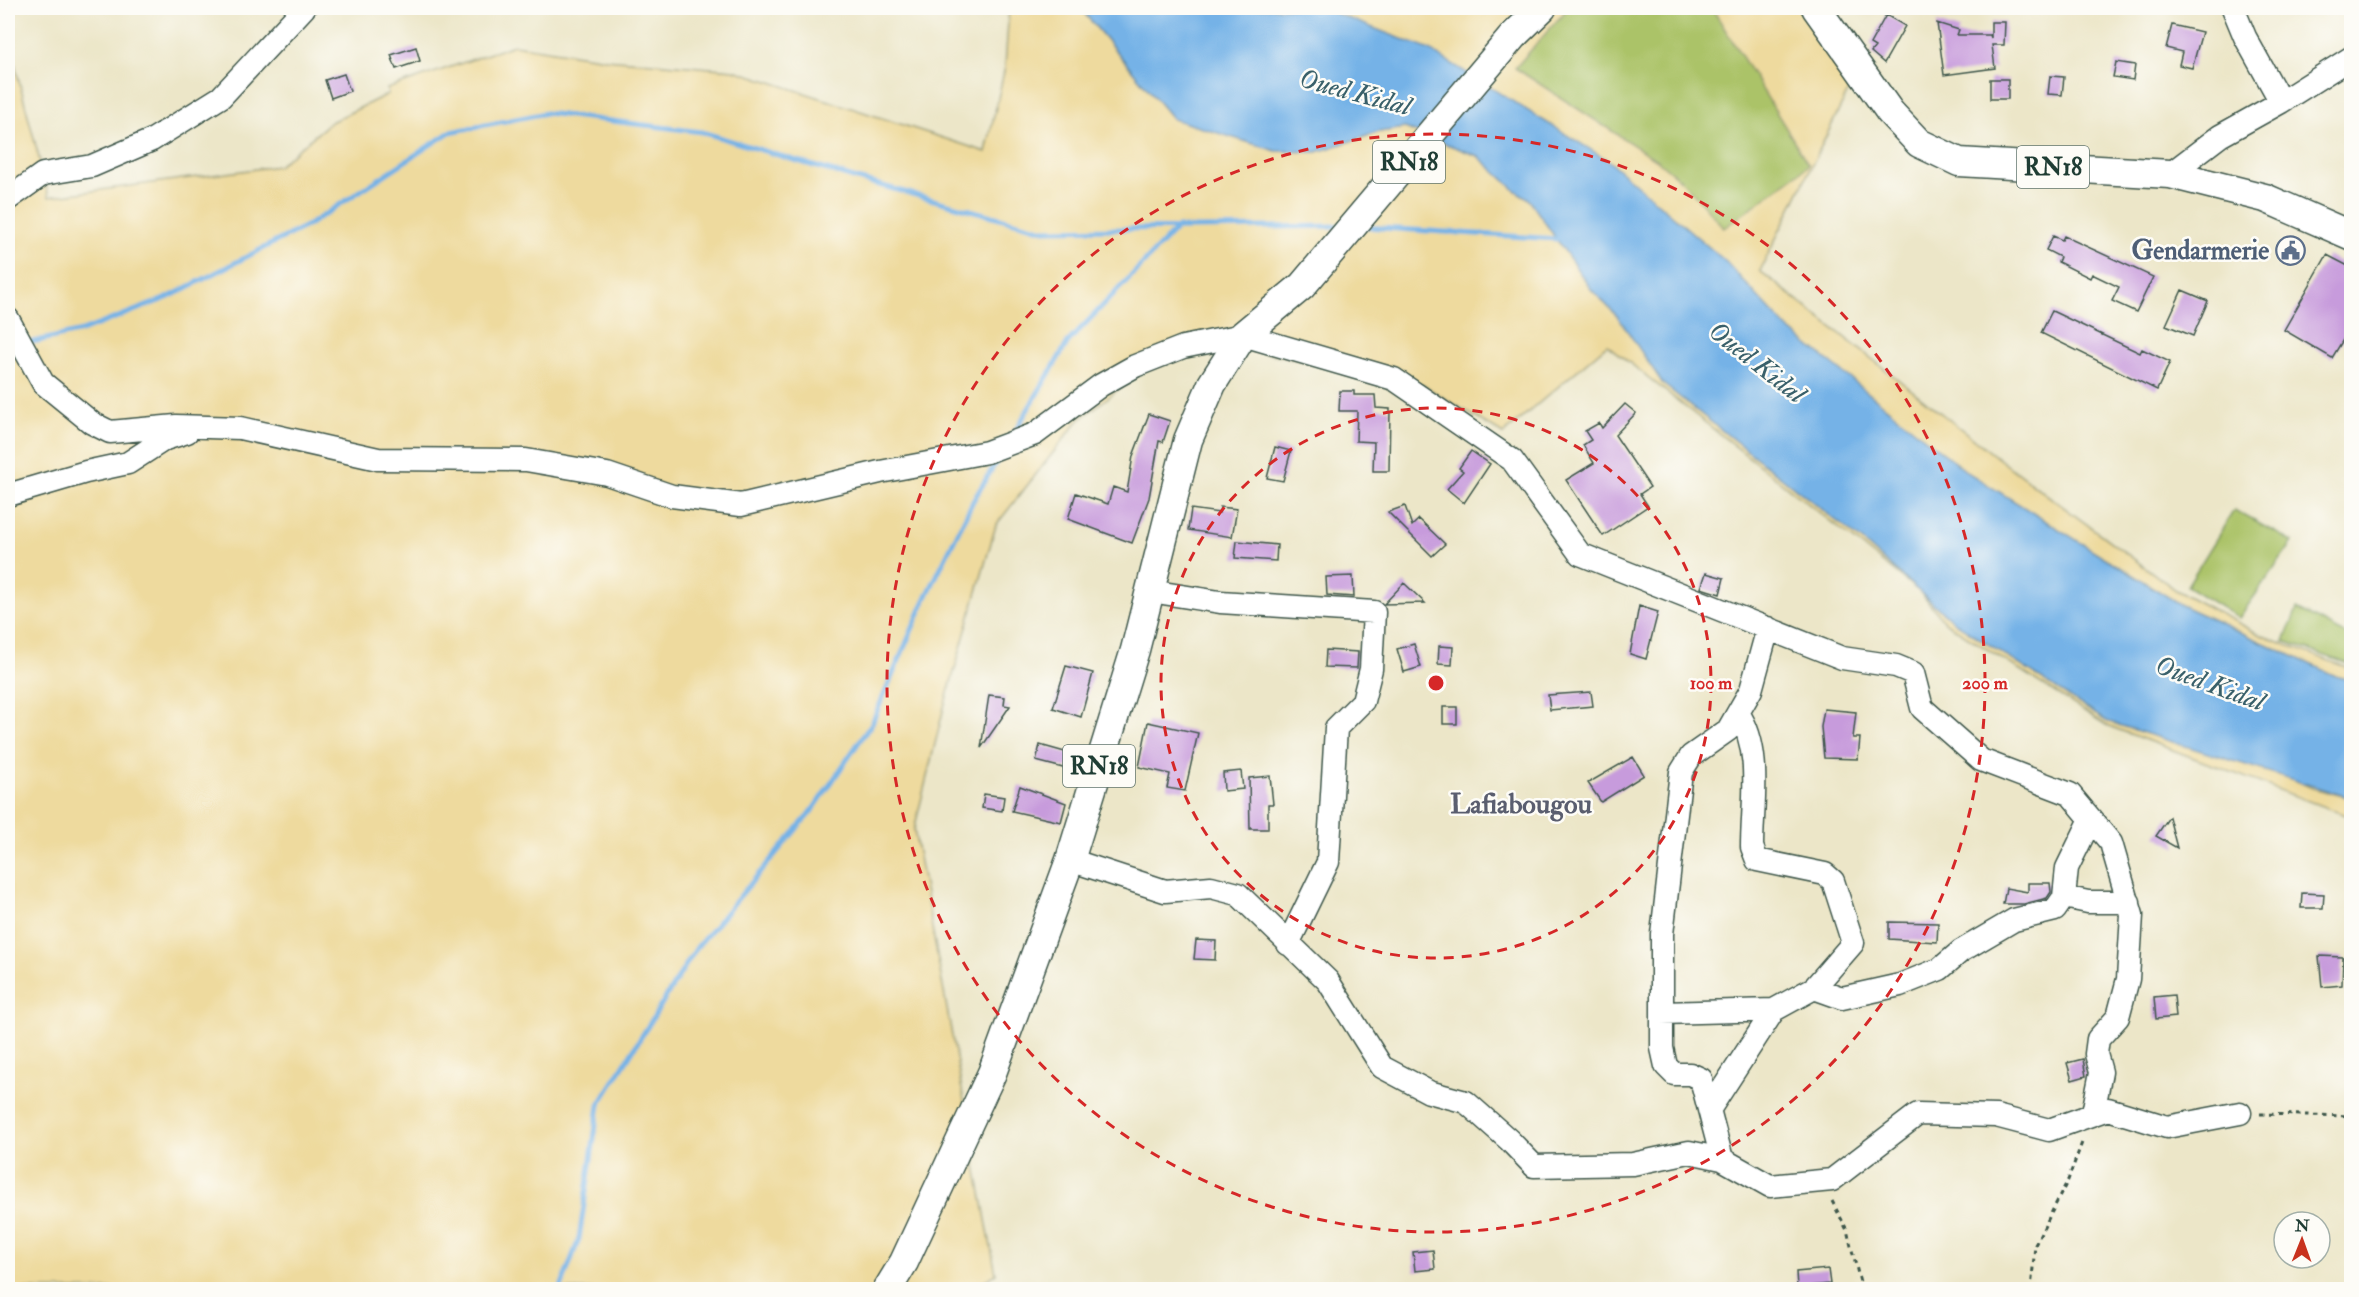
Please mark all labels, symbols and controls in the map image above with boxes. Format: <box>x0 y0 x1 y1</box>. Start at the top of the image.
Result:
water label: Oued Kidal <box>1295 62 1417 124</box>
road number: RN18 <box>1373 141 1445 183</box>
road number: RN18 <box>2017 146 2089 188</box>
public building icon: Gendarmerie <box>2274 234 2306 266</box>
place label: Gendarmerie <box>2131 235 2269 267</box>
water label: Oued Kidal <box>1702 314 1814 412</box>
water label: Oued Kidal <box>2151 648 2272 719</box>
text: 100 m <box>1690 672 1733 695</box>
text: 200 m <box>1962 672 2009 695</box>
centre of rings <box>1426 673 1446 693</box>
road number: RN18 <box>1063 745 1135 787</box>
district label: Lafiabougou <box>1450 787 1593 822</box>
north arrow <box>2272 1210 2332 1270</box>
text: N <box>2294 1216 2310 1236</box>

